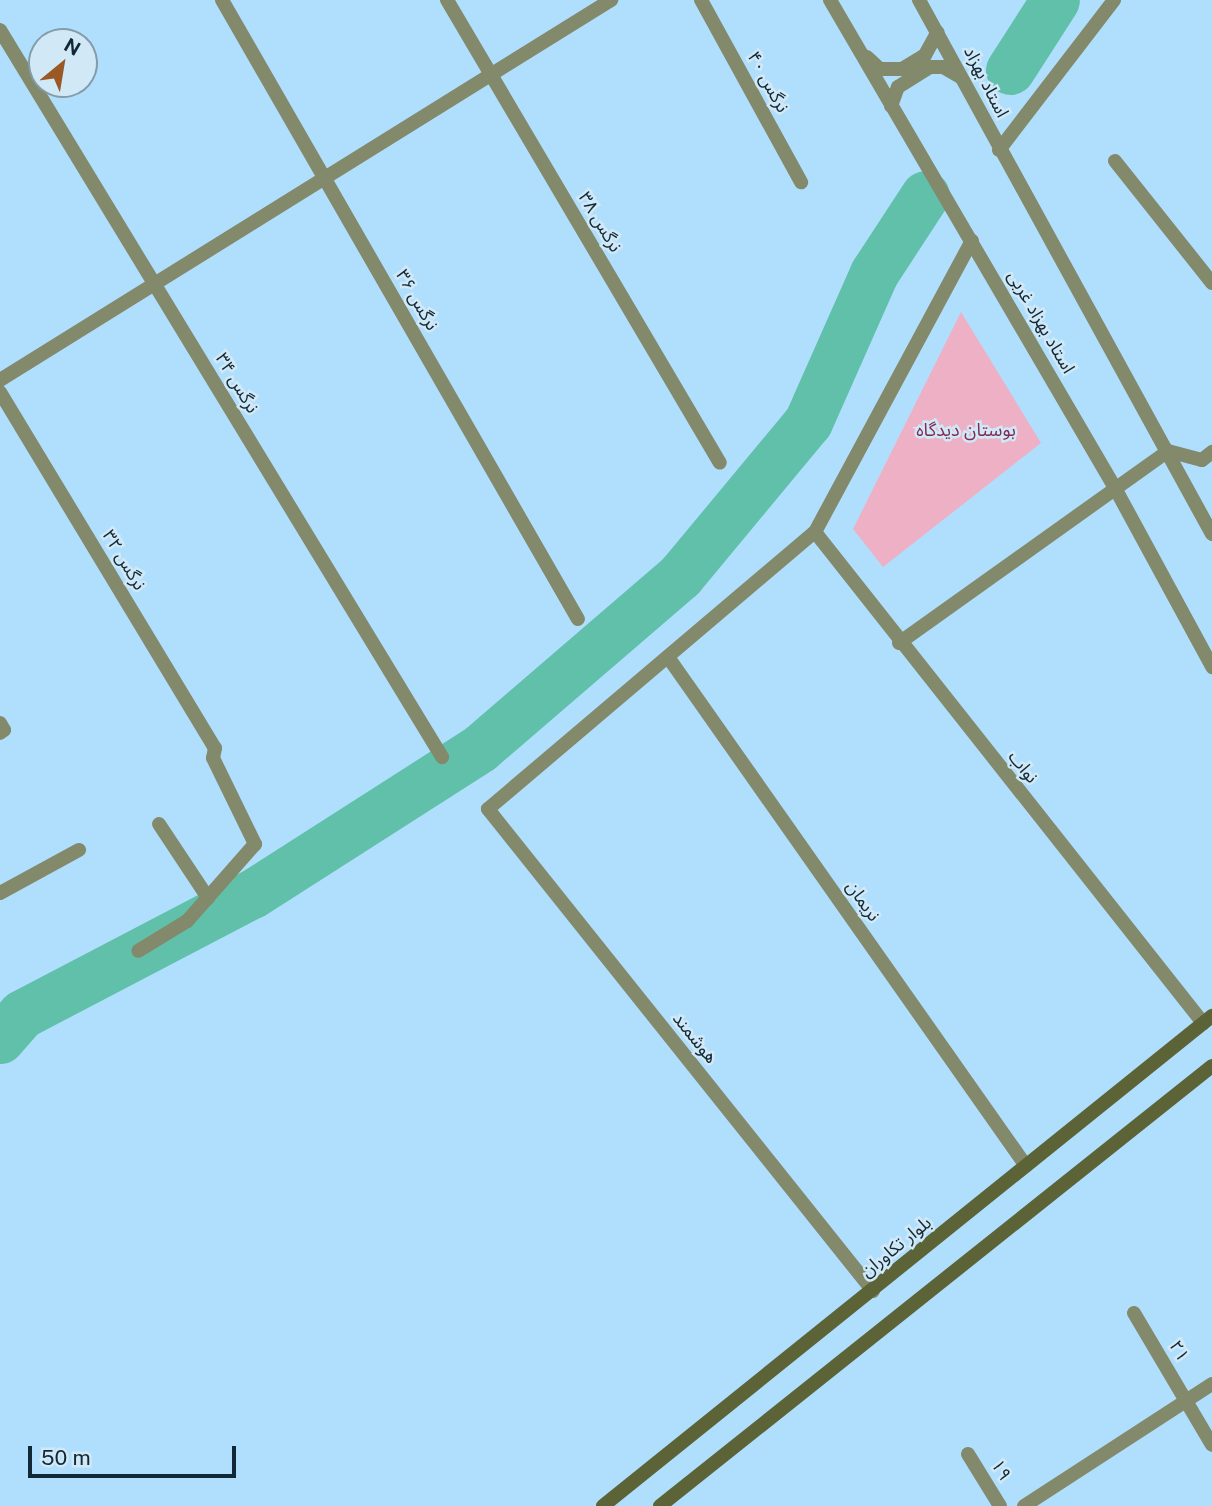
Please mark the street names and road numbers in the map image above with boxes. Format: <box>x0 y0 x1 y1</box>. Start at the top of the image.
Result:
street label: استاد بهزاد <box>959 43 1013 121</box>
street label: نرگس ۴۰ <box>742 48 794 116</box>
street label: نرگس ۳۸ <box>574 188 626 256</box>
street label: نرگس ۳۶ <box>391 266 443 334</box>
street label: استاد بهزاد غربی <box>1003 267 1079 377</box>
street label: نرگس ۳۴ <box>211 349 263 417</box>
street label: نرگس ۳۲ <box>98 526 150 594</box>
street label: نواب <box>1003 746 1043 788</box>
street label: نریمان <box>841 876 885 926</box>
street label: هوشمند <box>668 1008 722 1068</box>
street label: بلوار تکاوران <box>856 1212 936 1282</box>
street label: ۲۱ <box>1164 1337 1194 1365</box>
street label: ۱۹ <box>986 1456 1016 1484</box>

